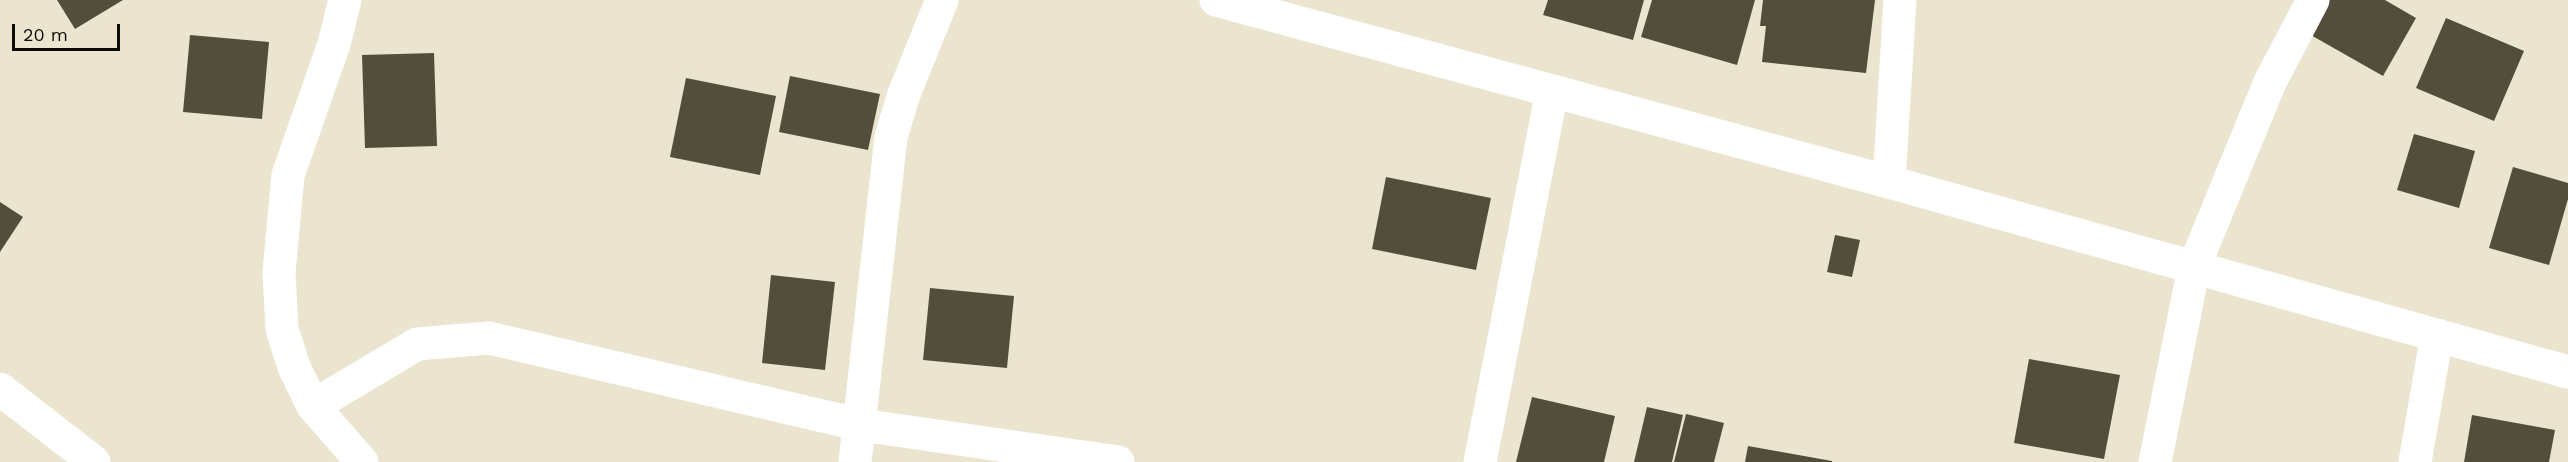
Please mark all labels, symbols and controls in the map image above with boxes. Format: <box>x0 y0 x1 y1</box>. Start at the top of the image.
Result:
scale bar <box>15 12 123 50</box>
text: 20 m <box>23 24 68 45</box>

